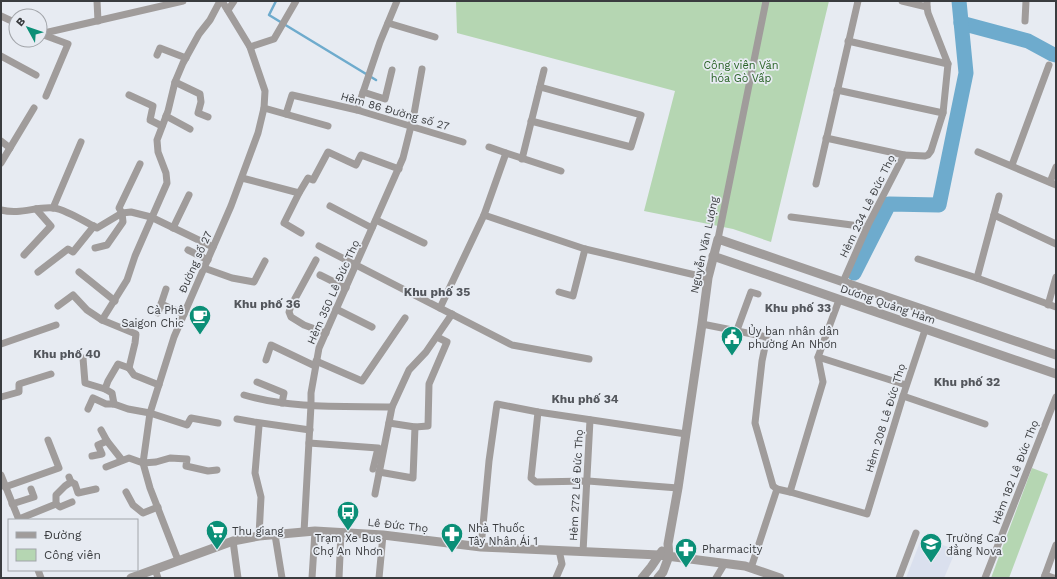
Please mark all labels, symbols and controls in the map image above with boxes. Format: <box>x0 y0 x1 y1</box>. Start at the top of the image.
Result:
north arrow <box>8 8 48 48</box>
text: B <box>13 14 28 29</box>
park label: Công viên Văn hóa Gò Vấp <box>704 59 778 85</box>
street label: Hẻm 86 Đường số 27 <box>339 90 451 133</box>
street label: Hẻm 234 Lê Đức Thọ <box>837 153 898 260</box>
street label: Nguyễn Văn Lượng <box>687 195 721 295</box>
street label: Đường số 27 <box>176 229 215 295</box>
street label: Hẻm 350 Lê Đức Thọ <box>305 238 362 346</box>
street label: Dương Quảng Hàm <box>838 282 937 327</box>
district label: Khu phố 35 <box>404 285 470 299</box>
district label: Khu phố 36 <box>234 297 300 311</box>
district label: Khu phố 33 <box>765 301 831 315</box>
cafe icon: Cà Phê Saigon Chic <box>187 303 213 336</box>
place label: Cà Phê Saigon Chic <box>121 304 184 330</box>
public building icon: Ủy ban nhân dân phường An Nhơn <box>719 324 745 357</box>
place label: Ủy ban nhân dân phường An Nhơn <box>748 324 839 351</box>
district label: Khu phố 40 <box>33 347 101 361</box>
street label: Hẻm 208 Lê Đức Thọ <box>863 362 908 474</box>
district label: Khu phố 32 <box>934 375 1000 389</box>
district label: Khu phố 34 <box>551 392 619 406</box>
street label: Hẻm 182 Lê Đức Thọ <box>990 418 1041 526</box>
street label: Hẻm 272 Lê Đức Thọ <box>567 429 586 541</box>
bus stop icon: Trạm Xe Bus Chợ An Nhơn <box>335 499 361 532</box>
street label: Lê Đức Thọ <box>367 516 429 535</box>
supermarket icon: Thu giang <box>204 518 230 551</box>
legend <box>8 519 138 571</box>
pharmacy icon: Nhà Thuốc Tây Nhân Ái 1 <box>439 521 465 554</box>
place label: Nhà Thuốc Tây Nhân Ái 1 <box>468 522 538 548</box>
place label: Thu giang <box>232 525 284 538</box>
text: Đường <box>44 528 82 542</box>
school or university icon: Trường Cao đẳng Nova <box>918 531 944 564</box>
place label: Trạm Xe Bus Chợ An Nhơn <box>313 532 383 558</box>
place label: Trường Cao đẳng Nova <box>946 532 1007 558</box>
pharmacy icon: Pharmacity <box>673 536 699 569</box>
place label: Pharmacity <box>702 543 763 556</box>
text: Công viên <box>44 548 101 562</box>

